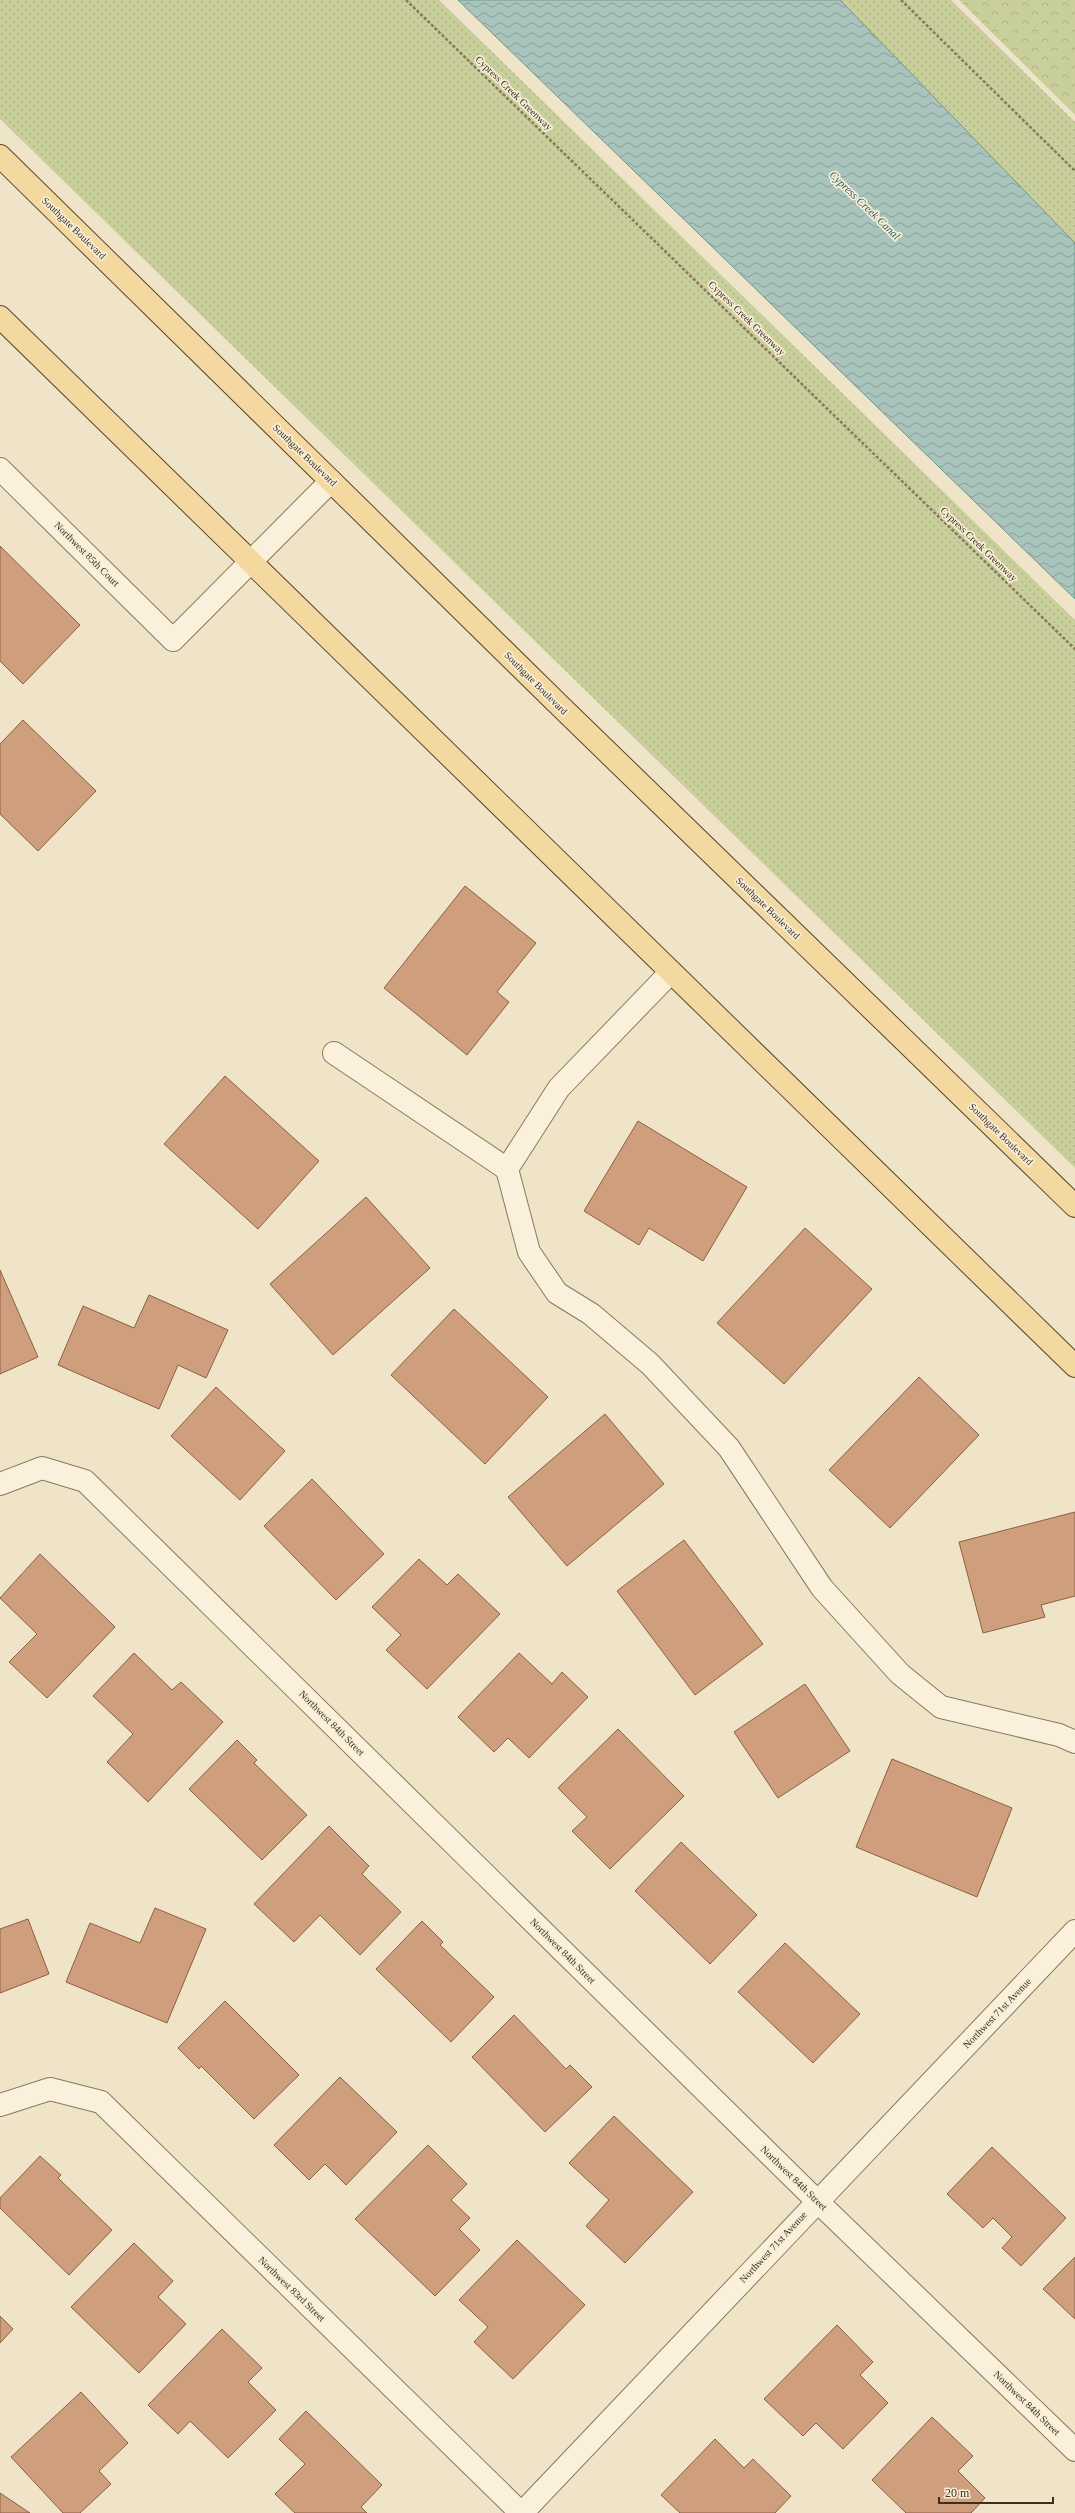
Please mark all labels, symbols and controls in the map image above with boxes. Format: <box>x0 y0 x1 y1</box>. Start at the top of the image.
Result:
street label: Cypress Creek Greenway <box>473 54 555 132</box>
water label: Cypress Creek Canal <box>827 168 903 242</box>
street label: Southgate Boulevard <box>40 195 108 261</box>
street label: Cypress Creek Greenway <box>706 279 788 357</box>
street label: Southgate Boulevard <box>271 422 339 488</box>
street label: Cypress Creek Greenway <box>938 505 1020 583</box>
street label: Northwest 85th Court <box>52 519 122 589</box>
street label: Southgate Boulevard <box>502 649 570 717</box>
street label: Southgate Boulevard <box>734 875 802 941</box>
street label: Southgate Boulevard <box>967 1101 1035 1167</box>
street label: Northwest 84th Street <box>297 1688 367 1758</box>
street label: Northwest 84th Street <box>528 1916 598 1986</box>
street label: Northwest 71st Avenue <box>961 1975 1034 2050</box>
street label: Northwest 84th Street <box>759 2144 830 2213</box>
street label: Northwest 71st Avenue <box>737 2209 809 2285</box>
street label: Northwest 83rd Street <box>256 2254 328 2324</box>
street label: Northwest 84th Street <box>992 2369 1063 2438</box>
scale bar <box>939 2479 1053 2505</box>
text: 20 m <box>945 2486 970 2500</box>

